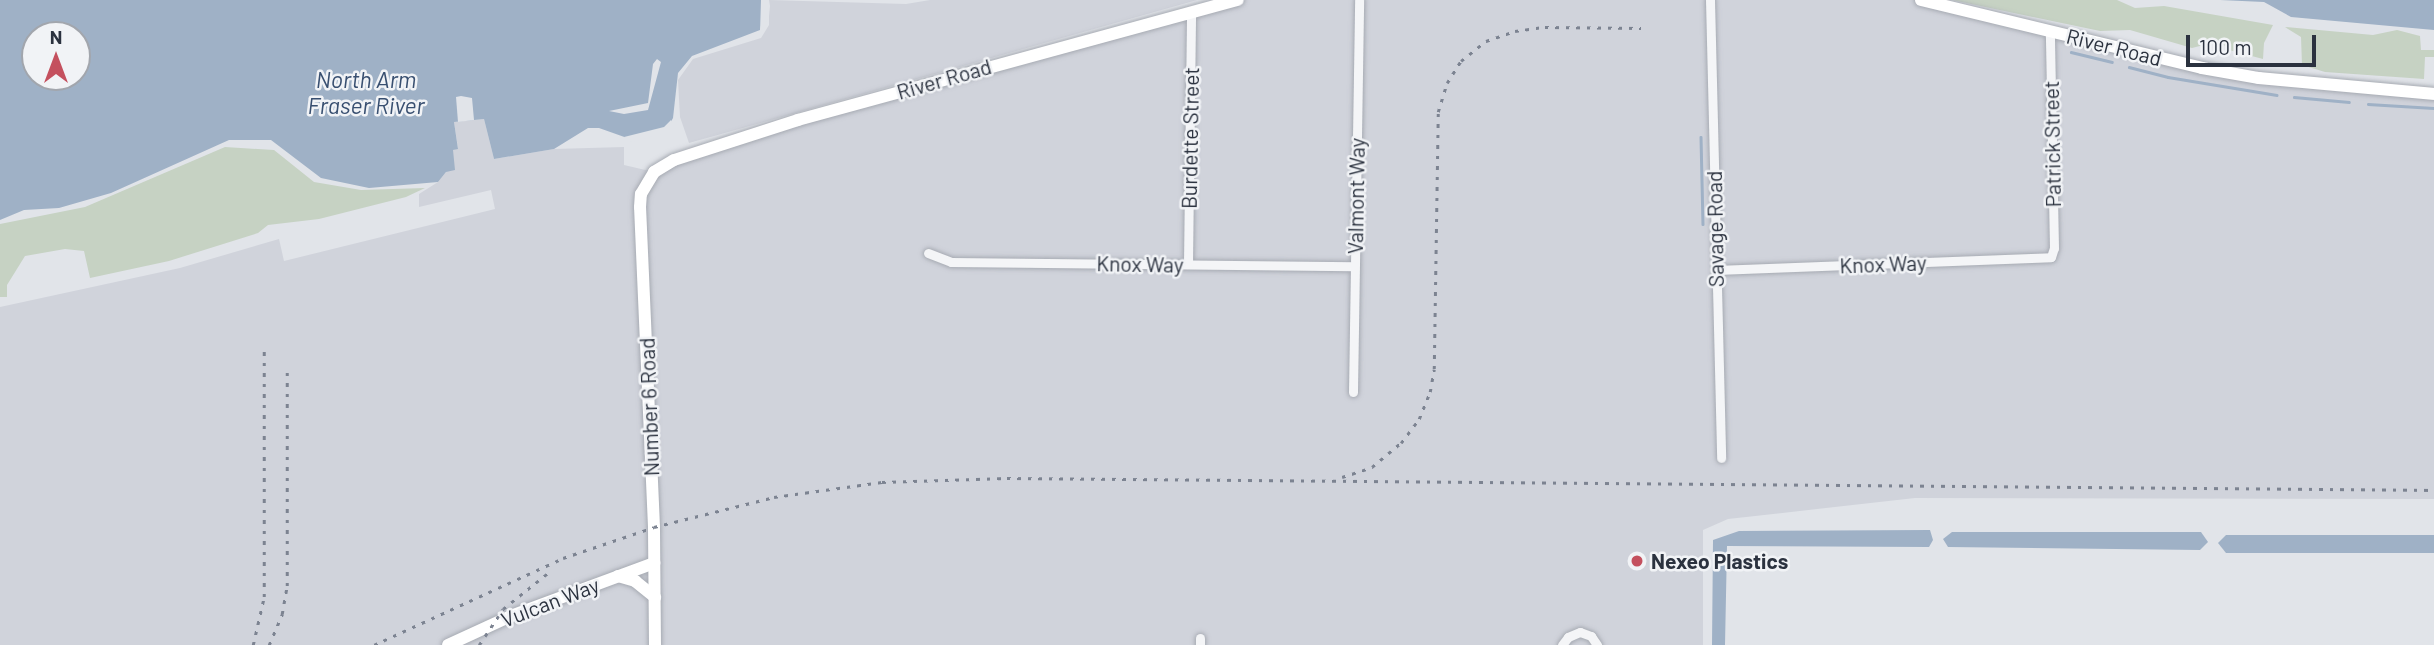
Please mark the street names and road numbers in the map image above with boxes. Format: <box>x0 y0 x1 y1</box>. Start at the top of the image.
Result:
street label: River Road <box>2064 23 2164 71</box>
street label: River Road <box>894 53 994 105</box>
street label: Burdette Street <box>1176 67 1204 209</box>
street label: Patrick Street <box>2038 80 2066 208</box>
street label: Valmont Way <box>1342 138 1370 254</box>
street label: Savage Road <box>1701 171 1729 287</box>
street label: Knox Way <box>1839 250 1927 278</box>
street label: Knox Way <box>1096 251 1184 277</box>
street label: Number 6 Road <box>634 337 664 477</box>
street label: Vulcan Way <box>497 572 603 632</box>

